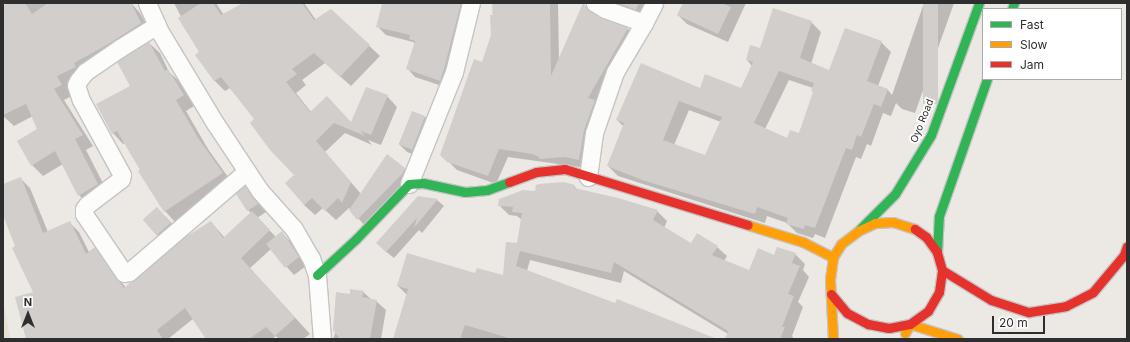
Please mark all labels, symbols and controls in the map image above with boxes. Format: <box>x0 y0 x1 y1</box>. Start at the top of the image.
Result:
legend <box>982 8 1122 80</box>
text: Fast <box>1020 17 1044 32</box>
text: Slow <box>1020 37 1047 52</box>
text: Jam <box>1020 57 1044 72</box>
street label: Oyo Road <box>908 97 936 145</box>
north arrow <box>8 294 48 334</box>
text: N <box>24 295 32 309</box>
scale bar <box>994 308 1047 334</box>
text: 20 m <box>999 315 1028 330</box>

